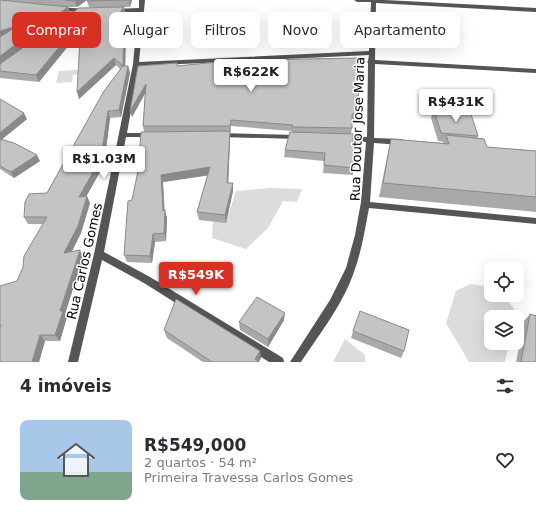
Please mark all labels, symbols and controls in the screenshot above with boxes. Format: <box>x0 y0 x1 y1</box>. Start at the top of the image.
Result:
chip: Comprar <box>12 12 101 48</box>
chip: Alugar <box>109 12 183 48</box>
chip: Filtros <box>191 12 260 48</box>
chip: Novo <box>268 12 332 48</box>
chip: Apartamento <box>340 12 460 48</box>
street label: Rua Doutor Jose Maria <box>347 57 368 201</box>
pin: R$622K <box>218 59 284 93</box>
text: R$622K <box>223 64 279 79</box>
pin: R$431K <box>423 89 489 123</box>
text: R$431K <box>428 94 484 109</box>
pin: R$1.03M <box>67 146 141 180</box>
text: R$1.03M <box>72 151 136 166</box>
street label: Rua Carlos Gomes <box>64 201 105 321</box>
pin: R$549K <box>163 262 229 296</box>
map controls <box>484 262 524 350</box>
button: locate <box>484 262 524 302</box>
text: R$549K <box>168 267 224 282</box>
button: layers <box>484 310 524 350</box>
icon: filters <box>494 375 516 397</box>
text: 4 imóveis <box>20 376 112 396</box>
text: R$549,000 <box>144 435 246 455</box>
icon: home <box>52 436 100 484</box>
icon: heart <box>494 449 516 471</box>
text: 2 quartos · 54 m² <box>144 455 257 470</box>
text: Primeira Travessa Carlos Gomes <box>144 470 353 485</box>

